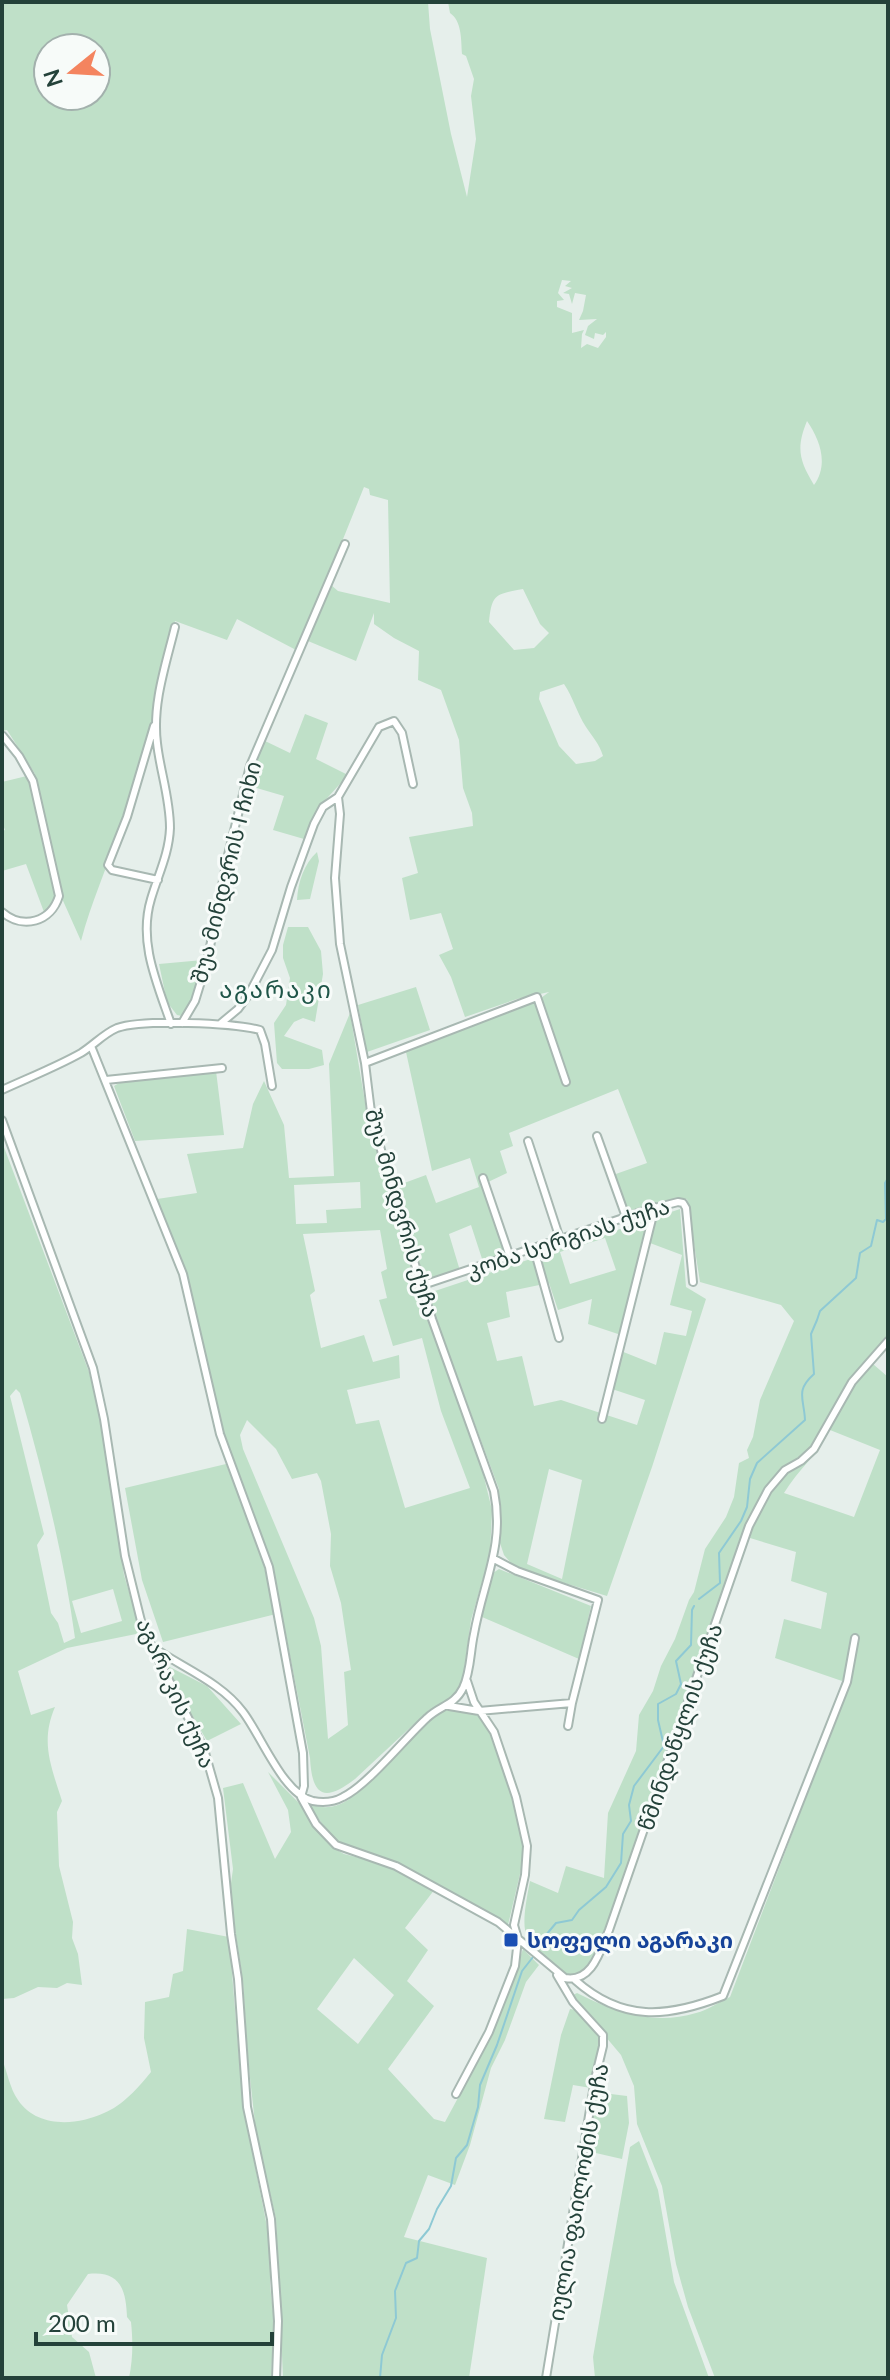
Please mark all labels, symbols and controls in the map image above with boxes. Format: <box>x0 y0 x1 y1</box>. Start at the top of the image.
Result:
north arrow <box>32 32 112 112</box>
text: N <box>37 66 68 91</box>
street label: შუა მინდვრის I ჩიხი <box>185 758 267 986</box>
district label: აგარაკი <box>219 974 333 1004</box>
street label: შუა მინდვრის ქუჩა <box>359 1105 445 1321</box>
street label: კობა სერგიას ქუჩა <box>463 1192 673 1283</box>
street label: აგარაკის ქუჩა <box>131 1614 222 1772</box>
street label: წმინდაწყლის ქუჩა <box>631 1620 729 1834</box>
place label: სოფელი აგარაკი <box>527 1926 733 1954</box>
marker: სოფელი აგარაკი <box>502 1931 520 1949</box>
street label: იულია ფაილოძის ქუჩა <box>542 2061 614 2323</box>
scale bar <box>36 2296 272 2346</box>
text: 200 m <box>48 2308 116 2337</box>

